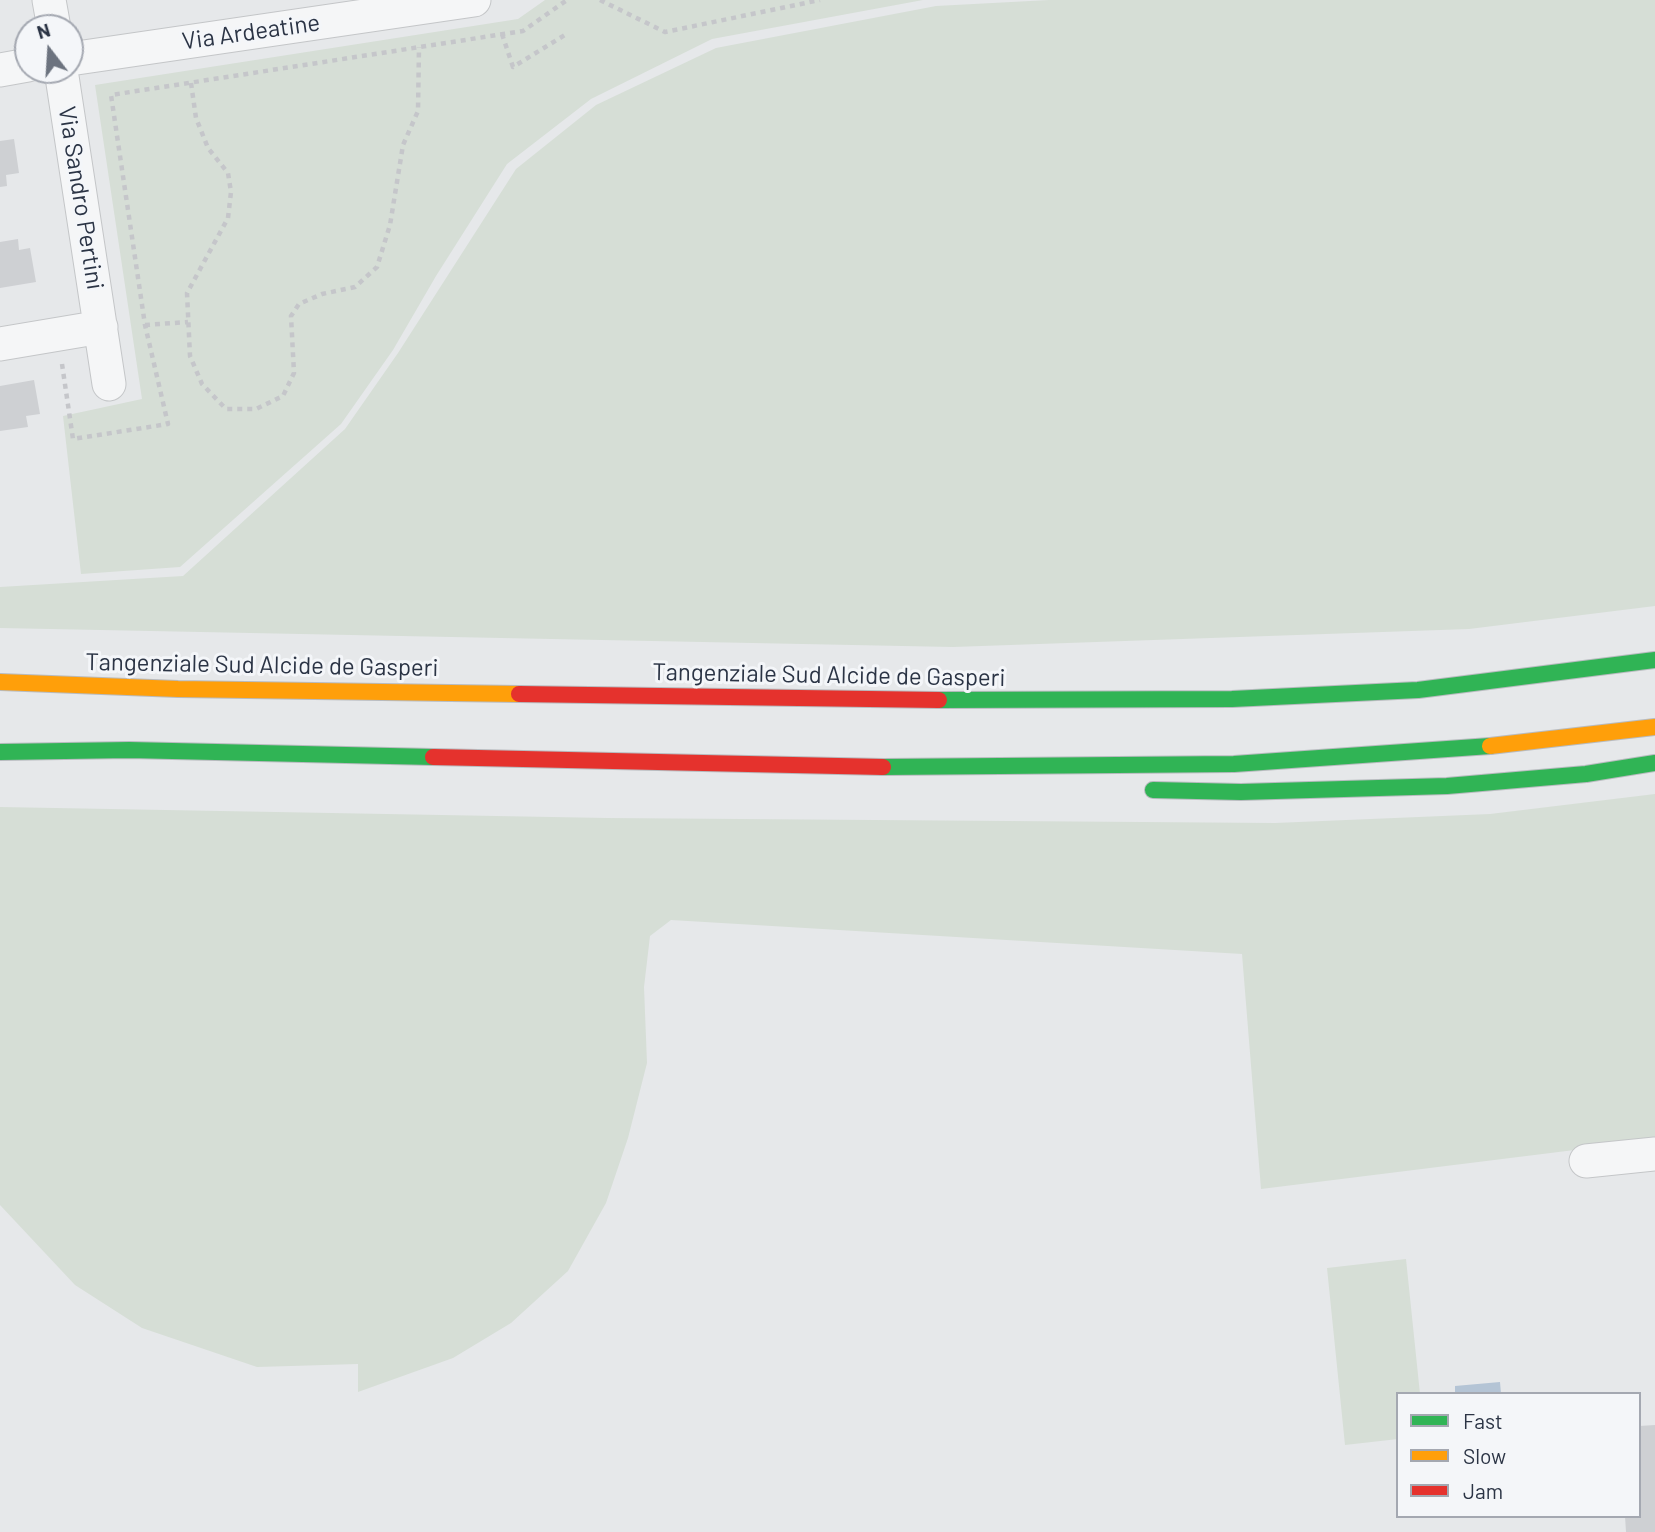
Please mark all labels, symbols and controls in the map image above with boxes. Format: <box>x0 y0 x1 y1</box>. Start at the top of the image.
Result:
street label: Via Ardeatine <box>180 8 322 56</box>
north arrow <box>14 14 84 84</box>
text: N <box>34 18 53 43</box>
street label: Via Sandro Pertini <box>52 104 110 292</box>
street label: Tangenziale Sud Alcide de Gasperi <box>85 648 439 682</box>
street label: Tangenziale Sud Alcide de Gasperi <box>652 658 1006 692</box>
legend <box>1396 1392 1641 1518</box>
text: Fast <box>1463 1408 1503 1433</box>
text: Slow <box>1463 1443 1506 1468</box>
text: Jam <box>1463 1478 1503 1503</box>

